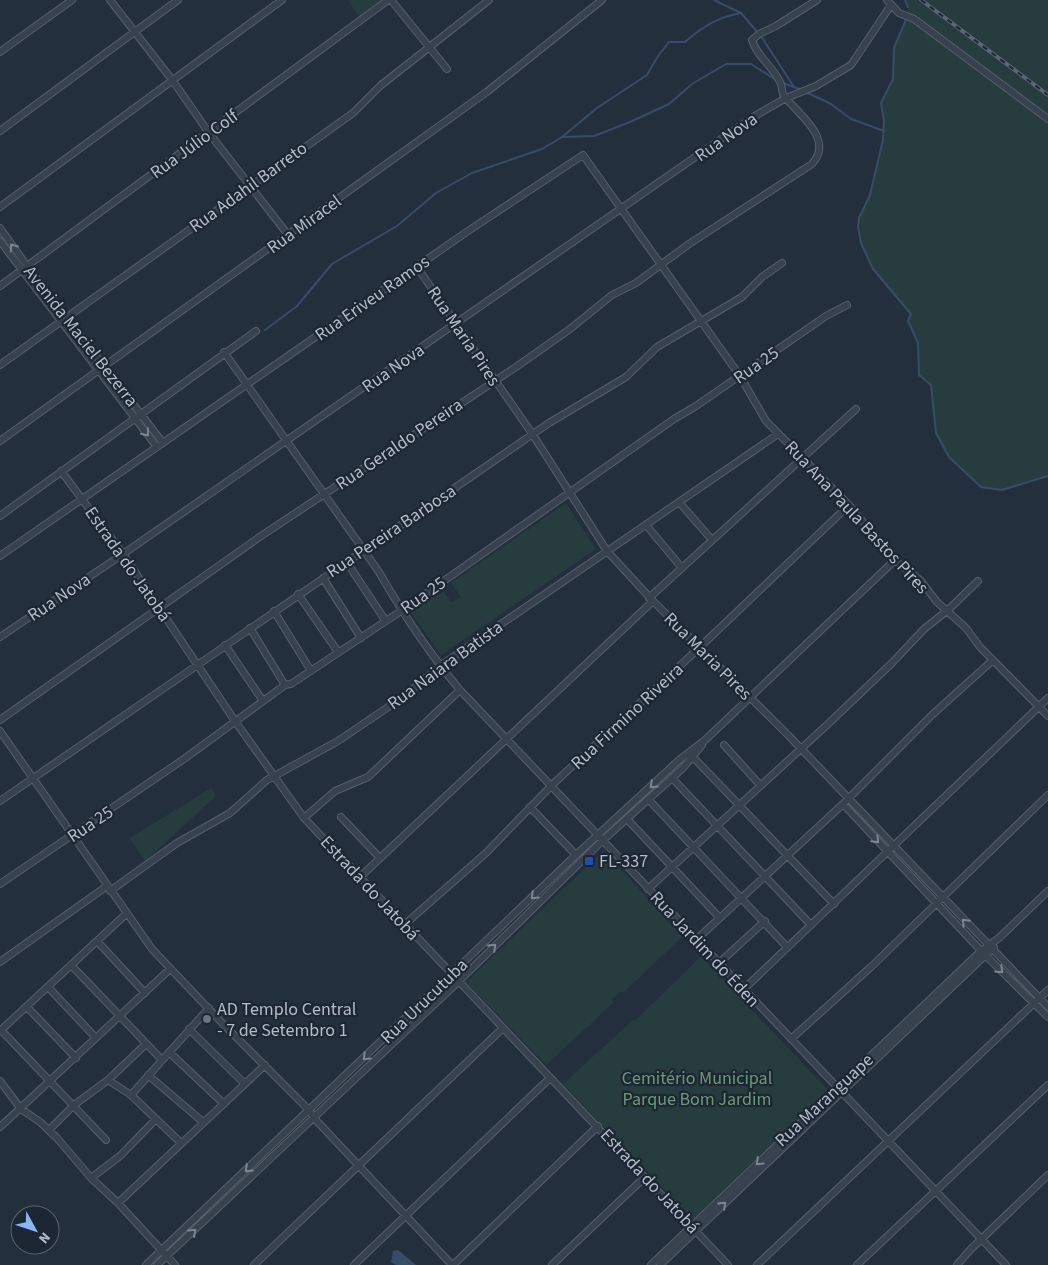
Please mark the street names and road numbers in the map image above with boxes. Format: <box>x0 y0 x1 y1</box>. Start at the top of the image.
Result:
street label: Rua Júlio Colf <box>145 103 244 185</box>
street label: Rua Nova <box>690 107 763 168</box>
street label: Rua Adahil Barreto <box>184 136 312 239</box>
street label: Rua Miracel <box>262 189 347 260</box>
street label: Rua Eriveu Ramos <box>310 249 435 347</box>
street label: Avenida Maciel Bezerra <box>18 261 144 412</box>
street label: Rua Maria Pires <box>421 281 506 391</box>
street label: Rua Nova <box>357 338 430 399</box>
street label: Rua 25 <box>728 341 784 390</box>
street label: Rua Geraldo Pereira <box>331 393 468 496</box>
street label: Rua Ana Paula Bastos Pires <box>779 435 934 599</box>
street label: Rua Pereira Barbosa <box>321 479 461 584</box>
street label: Estrada do Jatobá <box>78 502 177 627</box>
street label: Rua Nova <box>23 567 96 628</box>
street label: Rua 25 <box>395 571 451 620</box>
street label: Rua Maria Pires <box>658 607 757 706</box>
street label: Rua Naiara Batista <box>382 615 508 716</box>
street label: Rua Firmino Riveira <box>565 657 689 775</box>
street label: Rua 25 <box>62 800 118 849</box>
street label: Estrada do Jatobá <box>314 830 425 946</box>
street label: Rua Jardim do Éden <box>644 886 765 1013</box>
street label: Rua Urucutuba <box>375 953 474 1050</box>
street label: Rua Maranguape <box>770 1048 879 1153</box>
street label: Estrada do Jatobá <box>594 1123 705 1239</box>

